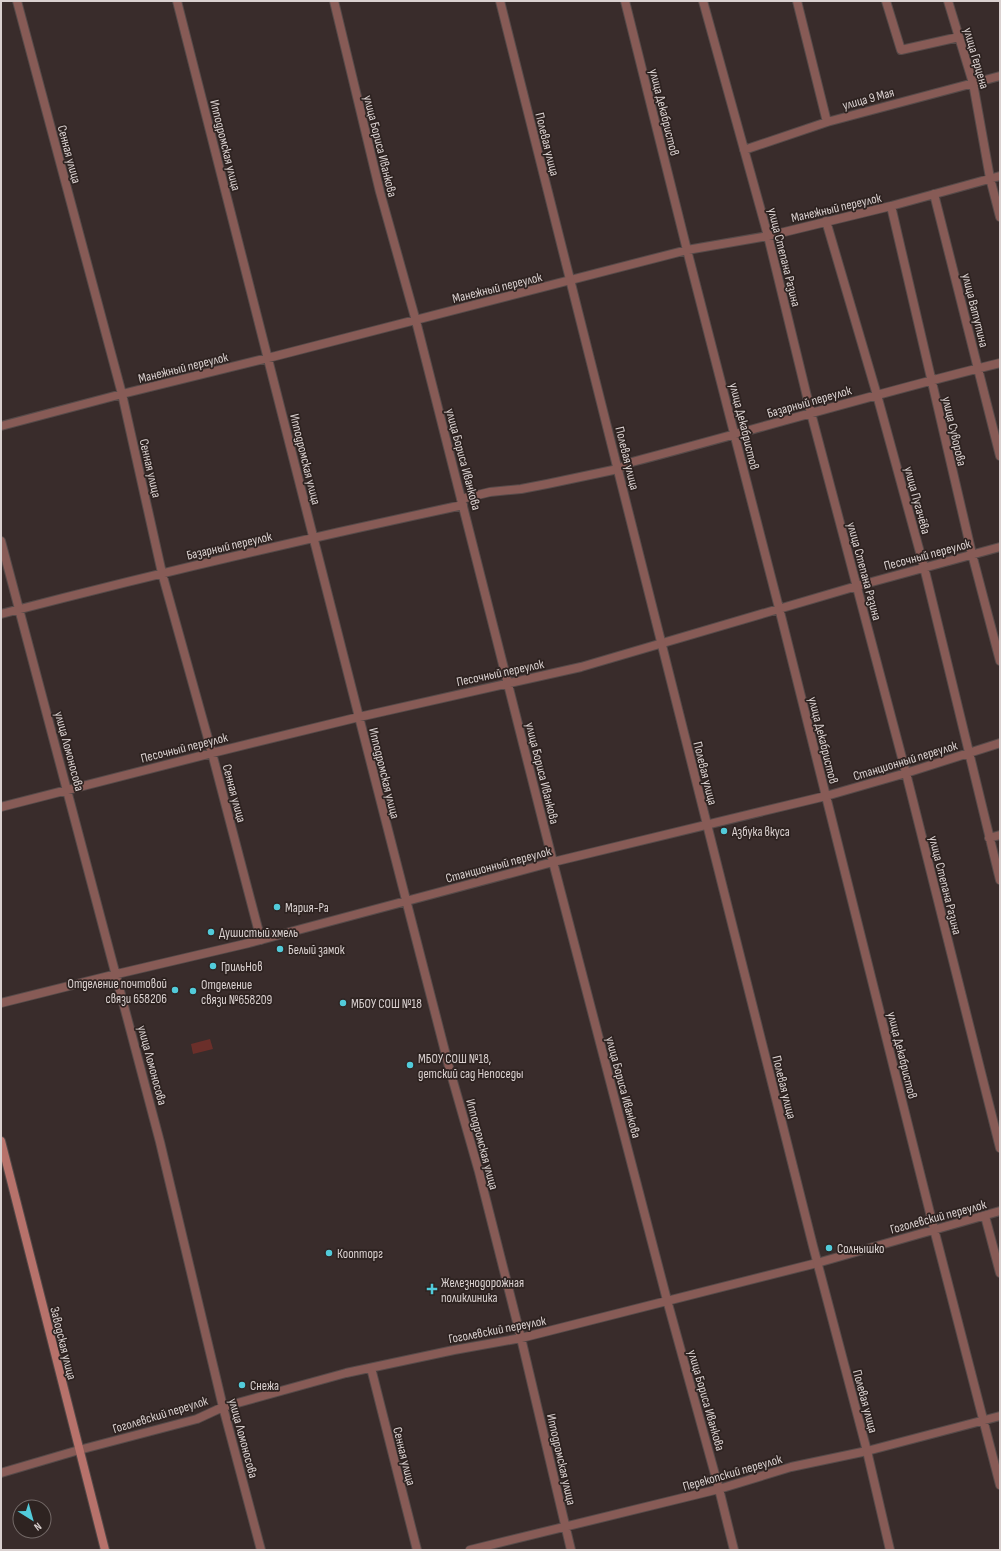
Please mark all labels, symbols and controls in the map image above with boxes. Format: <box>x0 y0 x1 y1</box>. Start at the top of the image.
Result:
street label: улица Герцена <box>960 26 992 91</box>
street label: улица Декабристов <box>645 67 683 157</box>
street label: улица 9 Мая <box>841 84 896 114</box>
street label: улица Бориса Иванкова <box>360 94 400 199</box>
street label: Ипподромская улица <box>206 98 244 192</box>
street label: Полевая улица <box>531 111 563 178</box>
street label: Сенная улица <box>54 123 85 185</box>
street label: Манежный переулок <box>790 190 883 226</box>
street label: улица Степана Разина <box>764 206 804 308</box>
street label: Манежный переулок <box>451 269 544 307</box>
street label: улица Ватутина <box>958 272 992 349</box>
street label: Манежный переулок <box>137 349 230 387</box>
street label: улица Декабристов <box>725 381 763 471</box>
street label: Базарный переулок <box>765 382 853 422</box>
street label: улица Суворова <box>938 395 970 467</box>
street label: улица Бориса Иванкова <box>442 407 484 512</box>
street label: Ипподромская улица <box>286 412 324 506</box>
street label: Полевая улица <box>611 425 643 492</box>
street label: Сенная улица <box>136 437 165 499</box>
street label: улица Пугачёва <box>900 465 934 536</box>
street label: улица Степана Разина <box>843 520 885 622</box>
street label: Базарный переулок <box>185 528 274 564</box>
street label: Песочный переулок <box>882 536 972 574</box>
street label: Песочный переулок <box>455 656 546 690</box>
street label: улица Декабристов <box>804 695 842 785</box>
street label: улица Ломоносова <box>51 710 87 793</box>
street label: улица Бориса Иванкова <box>522 721 562 826</box>
street label: Ипподромская улица <box>365 726 403 820</box>
street label: Песочный переулок <box>139 729 230 767</box>
street label: Станционный переулок <box>851 737 960 784</box>
street label: Полевая улица <box>689 740 721 807</box>
street label: Сенная улица <box>219 762 250 824</box>
place label: Азбука вкуса <box>731 824 790 840</box>
marker: Азбука вкуса <box>719 826 729 836</box>
street label: улица Степана Разина <box>925 834 965 936</box>
street label: Станционный переулок <box>444 843 553 887</box>
place label: Мария-Ра <box>285 900 329 916</box>
marker: Мария-Ра <box>272 902 282 912</box>
place label: Душистый хмель <box>219 925 298 941</box>
marker: Душистый хмель <box>206 927 216 937</box>
place label: Белый замок <box>288 942 345 958</box>
marker: Белый замок <box>275 944 285 954</box>
place label: ГрильНов <box>221 959 263 975</box>
marker: ГрильНов <box>208 961 218 971</box>
place label: Отделение почтовой связи 658206 <box>67 976 167 1007</box>
place label: Отделение связи №658209 <box>201 977 273 1008</box>
marker: Отделение почтовой связи 658206 <box>170 985 180 995</box>
marker: Отделение связи №658209 <box>188 986 198 996</box>
place label: МБОУ СОШ №18 <box>351 996 422 1012</box>
marker: МБОУ СОШ №18 <box>338 998 348 1008</box>
street label: улица Декабристов <box>883 1010 921 1100</box>
street label: улица Ломоносова <box>134 1024 170 1107</box>
street label: улица Бориса Иванкова <box>602 1035 644 1140</box>
place label: МБОУ СОШ №18, детский сад Непоседы <box>418 1051 523 1082</box>
street label: Полевая улица <box>768 1054 800 1121</box>
marker: МБОУ СОШ №18, детский сад Непоседы <box>405 1060 415 1070</box>
street label: Ипподромская улица <box>462 1097 502 1191</box>
street label: Гоголевский переулок <box>888 1196 988 1237</box>
place label: Солнышко <box>837 1241 884 1257</box>
marker: Солнышко <box>824 1243 834 1253</box>
place label: Коопторг <box>337 1246 383 1262</box>
marker: Коопторг <box>324 1248 334 1258</box>
place label: Железнодорожная поликлиника <box>441 1275 524 1306</box>
marker: Железнодорожная поликлиника <box>426 1283 438 1295</box>
street label: Заводская улица <box>46 1305 80 1381</box>
street label: Гоголевский переулок <box>447 1313 547 1347</box>
street label: улица Бориса Иванкова <box>684 1348 728 1453</box>
street label: Полевая улица <box>849 1368 881 1435</box>
place label: Снежа <box>250 1378 279 1394</box>
marker: Снежа <box>237 1380 247 1390</box>
street label: Гоголевский переулок <box>111 1393 210 1437</box>
street label: улица Ломоносова <box>225 1397 261 1480</box>
street label: Ипподромская улица <box>543 1412 579 1506</box>
street label: Сенная улица <box>389 1425 419 1487</box>
street label: Перекопский переулок <box>681 1451 784 1495</box>
north arrow <box>12 1499 52 1539</box>
text: N <box>31 1520 44 1534</box>

